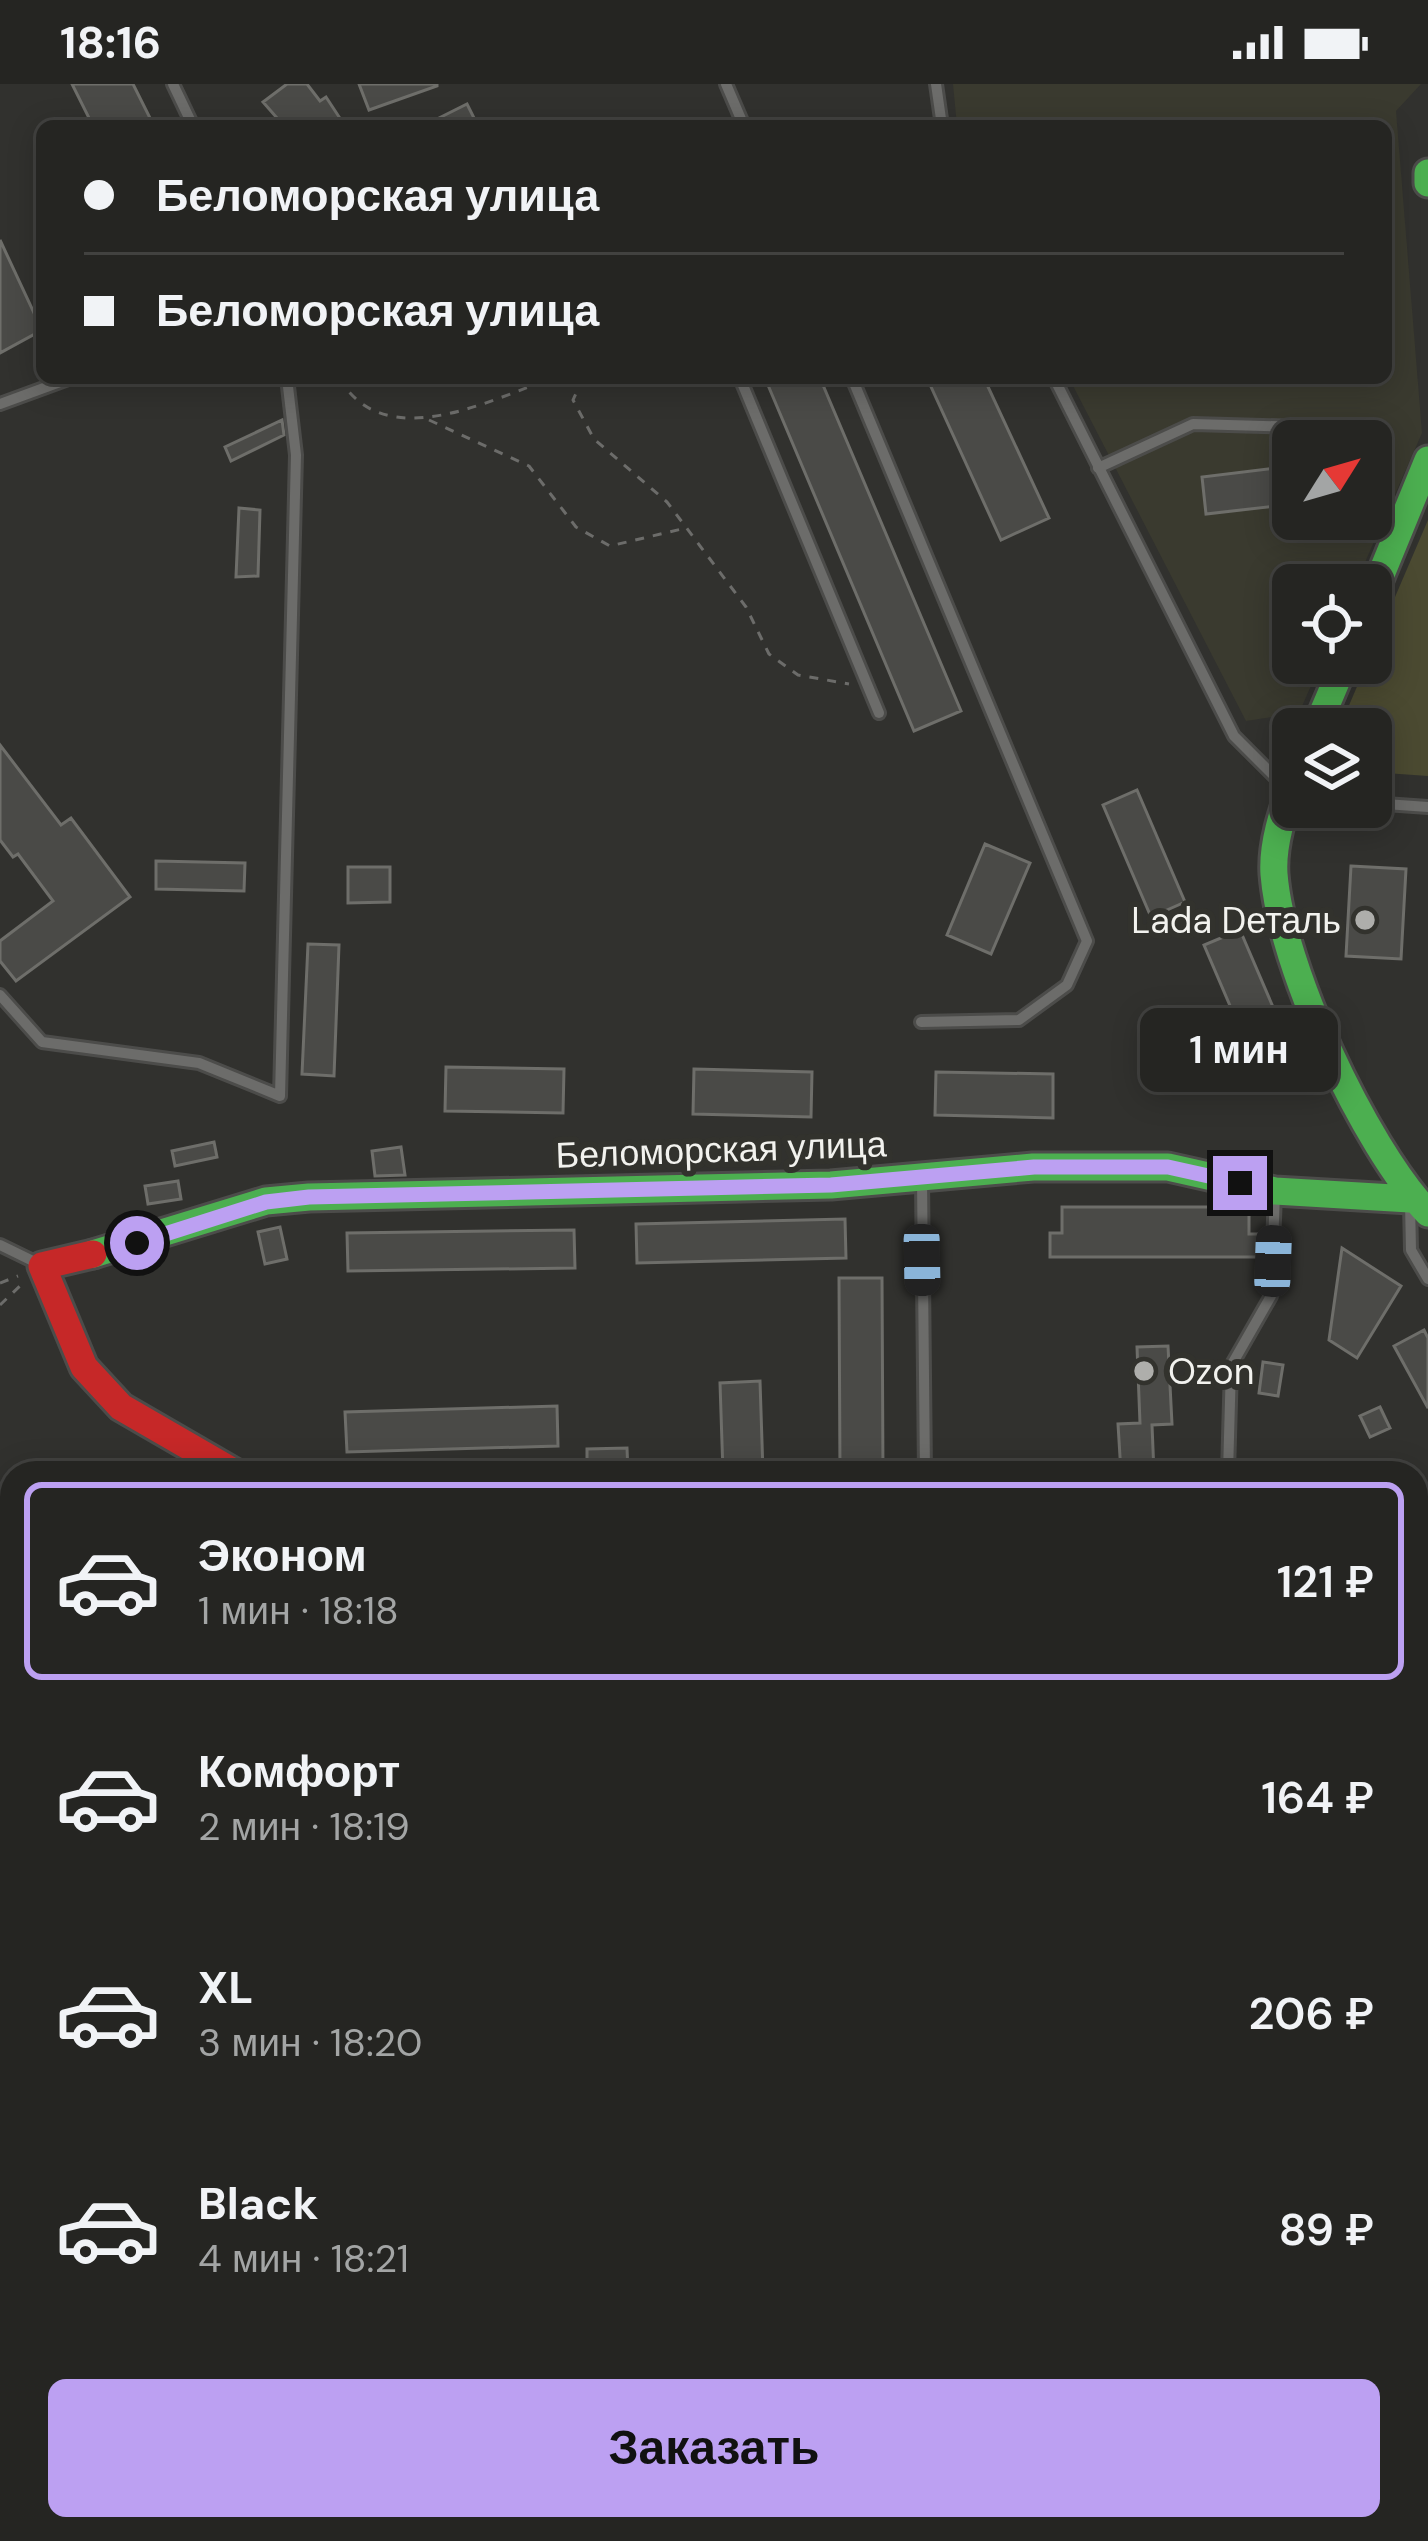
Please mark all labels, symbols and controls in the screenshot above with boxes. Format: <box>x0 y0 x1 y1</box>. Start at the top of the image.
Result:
text: 18:16 <box>60 13 161 72</box>
text: Беломорская улица <box>156 166 599 225</box>
text: Беломорская улица <box>156 281 599 340</box>
north arrow <box>1272 420 1392 540</box>
map controls <box>1272 420 1392 828</box>
button: locate <box>1272 564 1392 684</box>
button: layers <box>1272 708 1392 828</box>
place label: Lada Dеталь <box>1131 897 1341 944</box>
marker: Lada Dеталь <box>1352 907 1378 933</box>
callout: 1 мин <box>1141 1009 1339 1093</box>
text: 1 мин <box>1189 1024 1289 1075</box>
street label: Беломорская улица <box>555 1120 888 1179</box>
route end <box>1213 1156 1267 1210</box>
route start <box>110 1216 164 1270</box>
car <box>903 1224 941 1296</box>
car <box>1254 1224 1292 1298</box>
place label: Ozon <box>1168 1348 1254 1395</box>
marker: Ozon <box>1131 1358 1157 1384</box>
text: Эконом <box>198 1526 367 1585</box>
icon: car <box>54 1527 162 1635</box>
text: 121 ₽ <box>1277 1552 1374 1611</box>
text: 1 мин · 18:18 <box>198 1585 399 1636</box>
text: Комфорт <box>198 1742 400 1801</box>
icon: car <box>54 1743 162 1851</box>
text: 164 ₽ <box>1261 1768 1374 1827</box>
text: 2 мин · 18:19 <box>198 1801 410 1852</box>
text: XL <box>198 1958 253 2017</box>
icon: car <box>54 1959 162 2067</box>
text: 206 ₽ <box>1248 1984 1374 2043</box>
text: 3 мин · 18:20 <box>198 2017 423 2068</box>
text: Black <box>198 2174 318 2233</box>
icon: car <box>54 2175 162 2283</box>
text: 89 ₽ <box>1279 2200 1374 2259</box>
text: 4 мин · 18:21 <box>198 2233 409 2284</box>
button: Заказать <box>48 2379 1380 2517</box>

